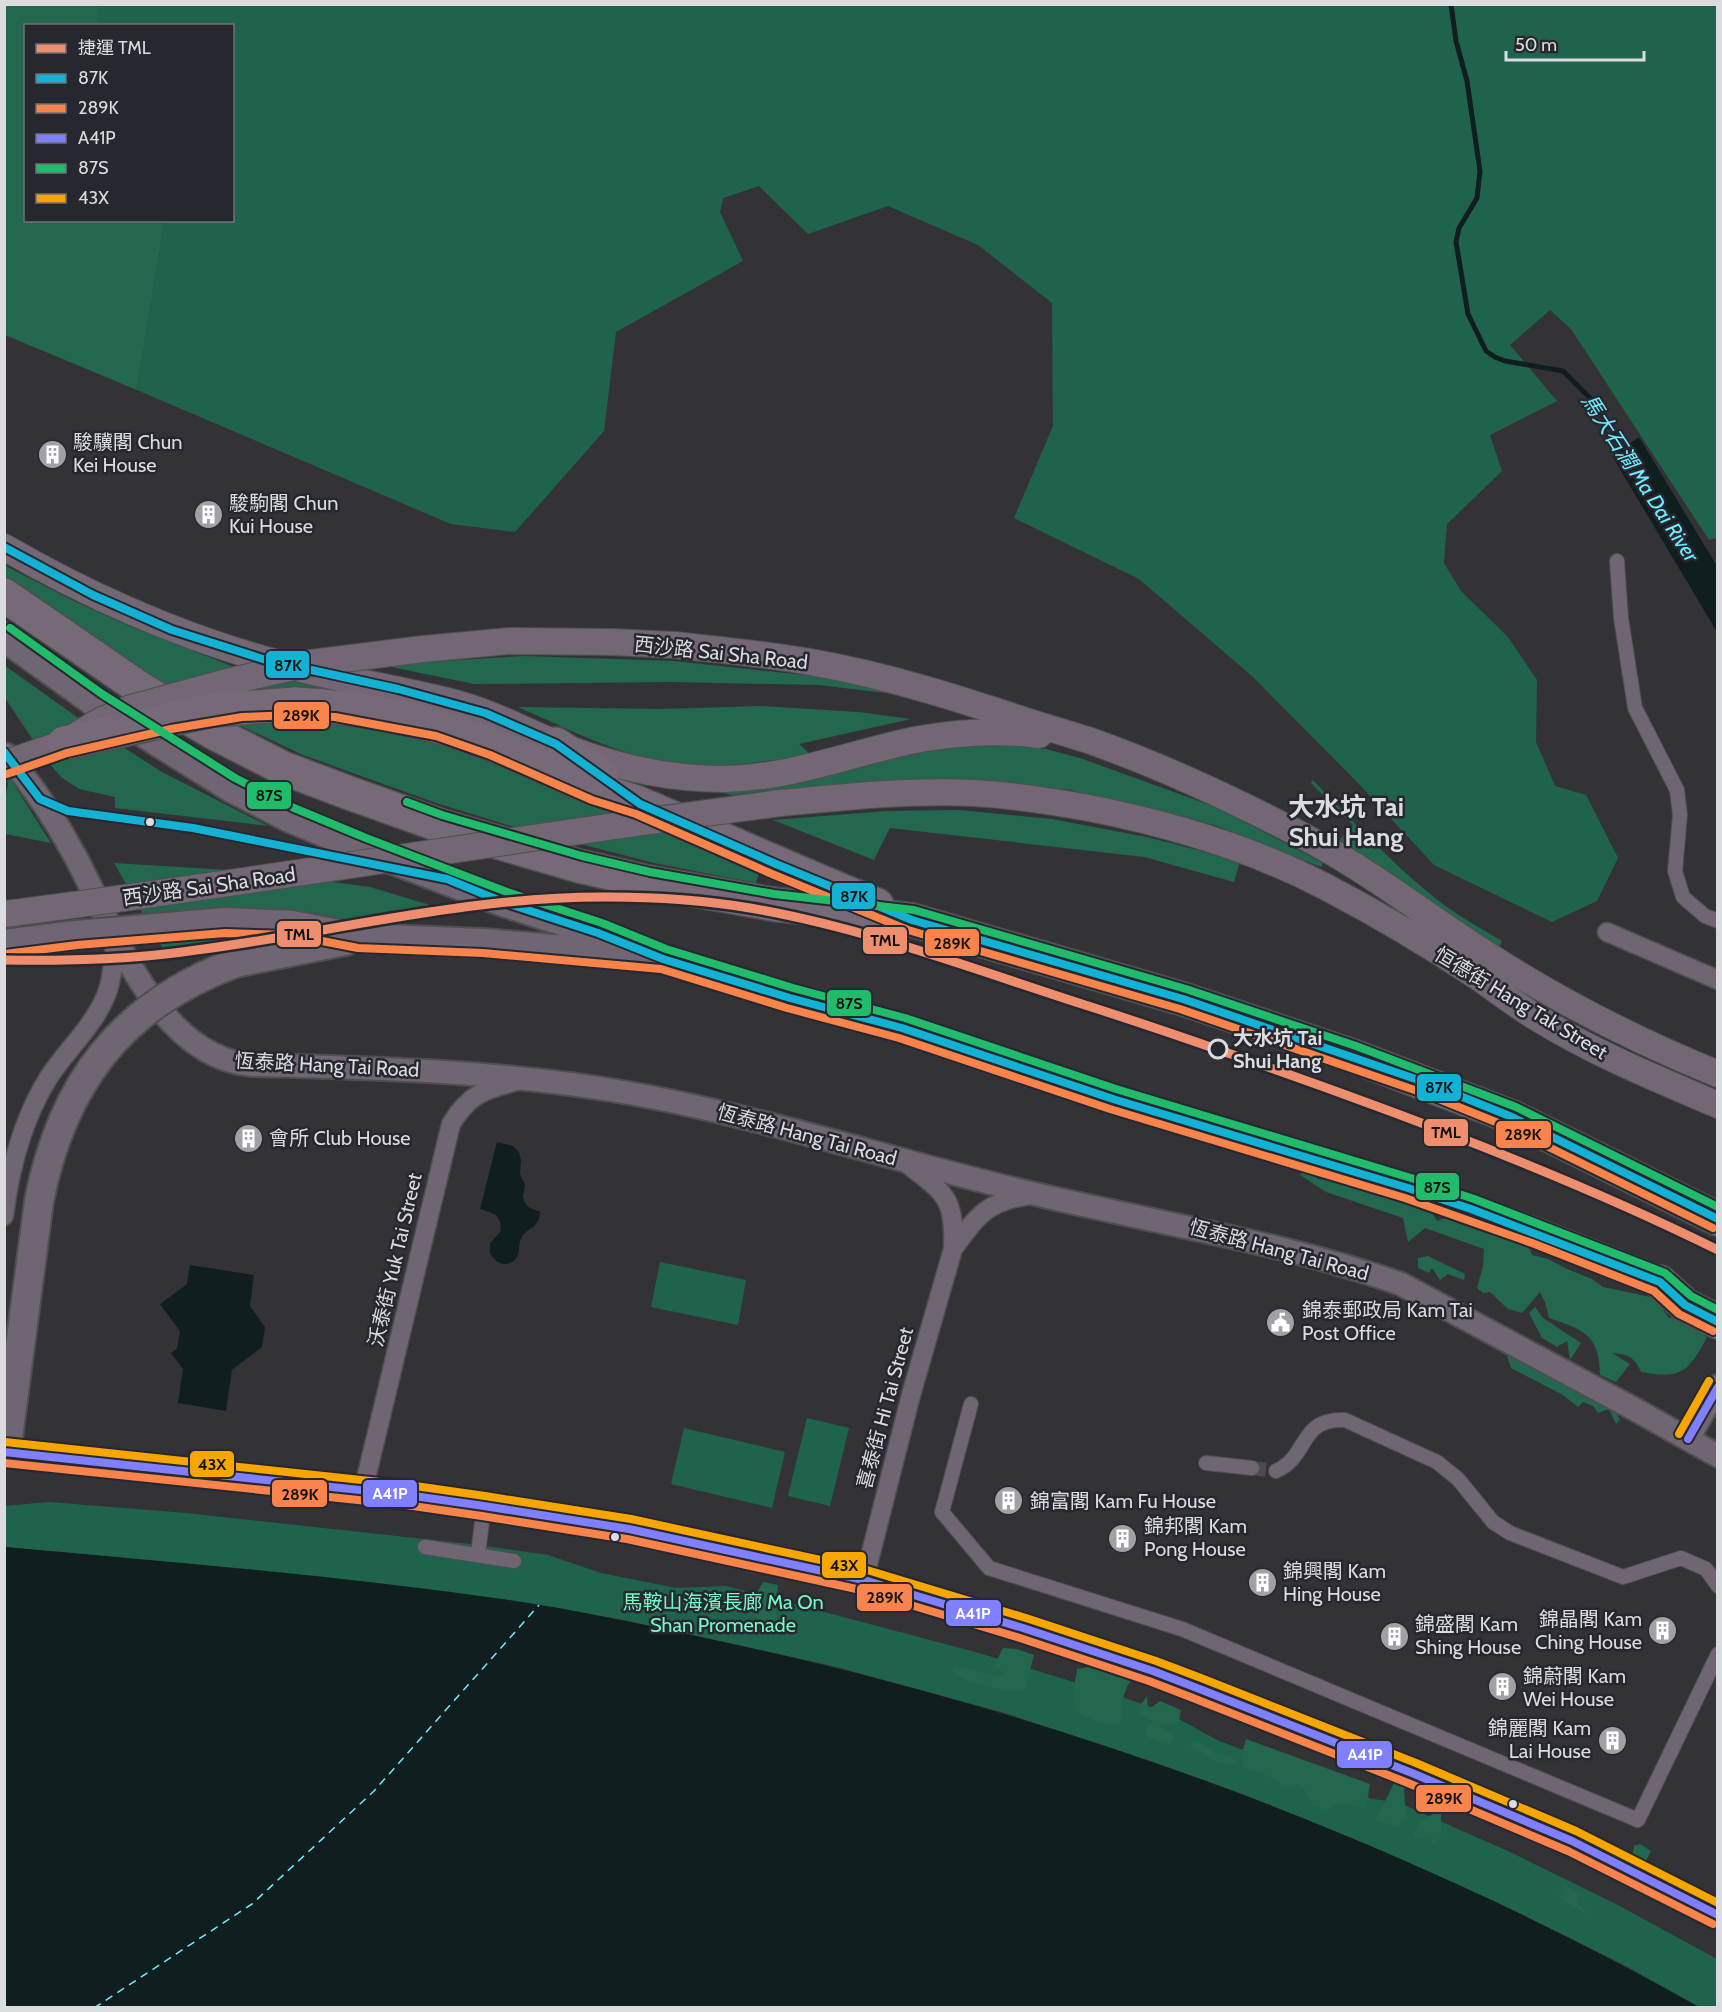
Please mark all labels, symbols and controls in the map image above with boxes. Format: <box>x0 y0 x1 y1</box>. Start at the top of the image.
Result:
legend <box>24 24 234 222</box>
scale bar <box>1506 24 1644 62</box>
text: 50 m <box>1515 34 1557 56</box>
text: 捷運 TML <box>78 37 151 59</box>
text: 87K <box>78 67 109 89</box>
text: 289K <box>78 97 120 119</box>
text: A41P <box>78 127 116 149</box>
text: 87S <box>78 157 108 179</box>
text: 43X <box>78 187 109 209</box>
water label: 馬大石澗 Ma Dai River <box>1577 389 1705 568</box>
place label: 駿驥閣 Chun Kei House <box>73 430 182 477</box>
building icon: 駿驥閣 Chun Kei House <box>36 438 68 470</box>
place label: 駿駒閣 Chun Kui House <box>229 491 338 538</box>
building icon: 駿駒閣 Chun Kui House <box>192 499 224 531</box>
street label: 西沙路 Sai Sha Road <box>633 632 809 674</box>
line badge: 87K <box>265 650 310 679</box>
text: 87K <box>274 656 302 675</box>
line badge: 289K <box>273 701 330 730</box>
text: 289K <box>282 706 320 725</box>
line badge: 87S <box>246 781 292 810</box>
text: 87S <box>255 786 283 805</box>
district label: 大水坑 Tai Shui Hang <box>1288 791 1404 853</box>
unlabelled marker <box>144 816 156 828</box>
street label: 西沙路 Sai Sha Road <box>121 862 297 910</box>
line badge: 87K <box>831 882 876 910</box>
text: 87K <box>840 887 868 906</box>
line badge: TML <box>276 920 322 948</box>
text: TML <box>284 925 314 944</box>
line badge: TML <box>862 926 908 955</box>
line badge: 289K <box>924 928 980 957</box>
text: TML <box>870 931 900 950</box>
text: 289K <box>933 934 971 953</box>
street label: 恒德街 Hang Tak Street <box>1430 942 1612 1064</box>
line badge: 87S <box>826 989 872 1017</box>
text: 87S <box>835 994 863 1013</box>
place label: 大水坑 Tai Shui Hang <box>1233 1026 1322 1073</box>
marker: 大水坑 Tai Shui Hang <box>1208 1039 1228 1059</box>
street label: 恆泰路 Hang Tai Road <box>234 1048 420 1082</box>
line badge: 87K <box>1416 1073 1462 1102</box>
text: 87K <box>1425 1078 1453 1097</box>
street label: 恆泰路 Hang Tai Road <box>715 1099 899 1171</box>
line badge: TML <box>1423 1118 1469 1147</box>
line badge: 289K <box>1495 1120 1552 1149</box>
building icon: 會所 Club House <box>232 1122 264 1154</box>
text: TML <box>1431 1123 1461 1142</box>
text: 289K <box>1504 1125 1542 1144</box>
place label: 會所 Club House <box>269 1126 410 1150</box>
street label: 沃泰街 Yuk Tai Street <box>363 1171 427 1349</box>
line badge: 87S <box>1415 1172 1460 1201</box>
text: 87S <box>1423 1178 1451 1197</box>
street label: 恆泰路 Hang Tai Road <box>1187 1214 1371 1286</box>
place label: 錦泰郵政局 Kam Tai Post Office <box>1302 1298 1473 1345</box>
public building icon: 錦泰郵政局 Kam Tai Post Office <box>1265 1306 1297 1338</box>
street label: 喜泰街 Hi Tai Street <box>852 1324 918 1491</box>
line badge: 43X <box>189 1450 235 1478</box>
text: 43X <box>198 1455 227 1474</box>
line badge: 289K <box>271 1479 328 1508</box>
line badge: A41P <box>362 1479 418 1508</box>
text: A41P <box>372 1484 408 1503</box>
text: 289K <box>281 1485 319 1504</box>
building icon: 錦富閣 Kam Fu House <box>993 1485 1025 1517</box>
place label: 錦富閣 Kam Fu House <box>1030 1489 1216 1513</box>
place label: 錦邦閣 Kam Pong House <box>1144 1514 1247 1561</box>
building icon: 錦邦閣 Kam Pong House <box>1107 1522 1139 1554</box>
unlabelled marker <box>609 1531 621 1543</box>
line badge: 43X <box>821 1551 867 1579</box>
text: 43X <box>830 1556 859 1575</box>
place label: 錦興閣 Kam Hing House <box>1283 1559 1386 1606</box>
building icon: 錦興閣 Kam Hing House <box>1246 1567 1278 1599</box>
line badge: 289K <box>856 1583 913 1612</box>
text: 289K <box>866 1588 904 1607</box>
park label: 馬鞍山海濱長廊 Ma On Shan Promenade <box>622 1590 824 1637</box>
line badge: A41P <box>945 1599 1002 1627</box>
text: A41P <box>955 1604 991 1623</box>
place label: 錦晶閣 Kam Ching House <box>1535 1607 1642 1654</box>
place label: 錦盛閣 Kam Shing House <box>1415 1612 1521 1659</box>
building icon: 錦晶閣 Kam Ching House <box>1647 1615 1679 1647</box>
building icon: 錦盛閣 Kam Shing House <box>1378 1620 1410 1652</box>
place label: 錦蔚閣 Kam Wei House <box>1523 1664 1626 1711</box>
building icon: 錦蔚閣 Kam Wei House <box>1486 1671 1518 1703</box>
place label: 錦麗閣 Kam Lai House <box>1488 1716 1591 1763</box>
building icon: 錦麗閣 Kam Lai House <box>1596 1724 1628 1756</box>
line badge: A41P <box>1336 1740 1393 1769</box>
text: A41P <box>1347 1745 1383 1764</box>
line badge: 289K <box>1415 1784 1472 1813</box>
text: 289K <box>1425 1789 1463 1808</box>
unlabelled marker <box>1507 1798 1519 1810</box>

